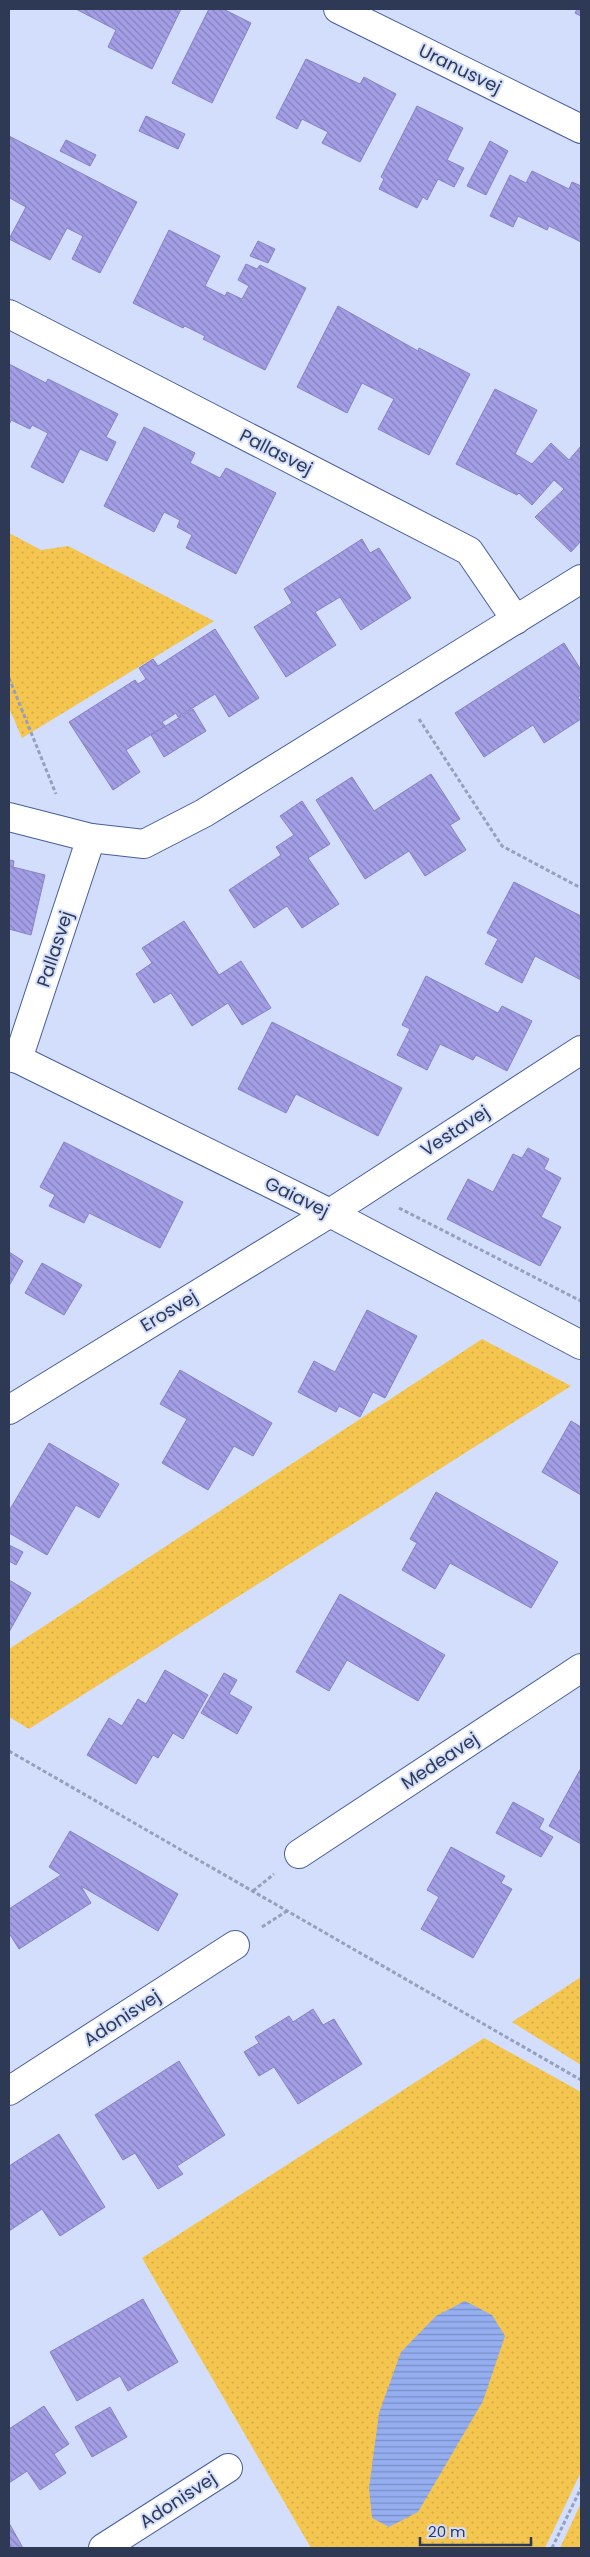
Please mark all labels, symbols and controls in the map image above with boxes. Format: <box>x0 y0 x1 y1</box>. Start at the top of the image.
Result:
street label: Uranusvej <box>415 38 506 99</box>
street label: Pallasvej <box>235 423 317 481</box>
street label: Pallasvej <box>30 908 79 990</box>
street label: Vestavej <box>416 1099 494 1162</box>
street label: Gaiavej <box>261 1170 333 1223</box>
street label: Erosvej <box>135 1284 202 1337</box>
street label: Medeavej <box>396 1726 483 1795</box>
street label: Adonisvej <box>78 1983 165 2052</box>
street label: Adonisvej <box>134 2465 221 2534</box>
scale bar <box>420 2514 531 2546</box>
text: 20 m <box>428 2521 466 2542</box>

